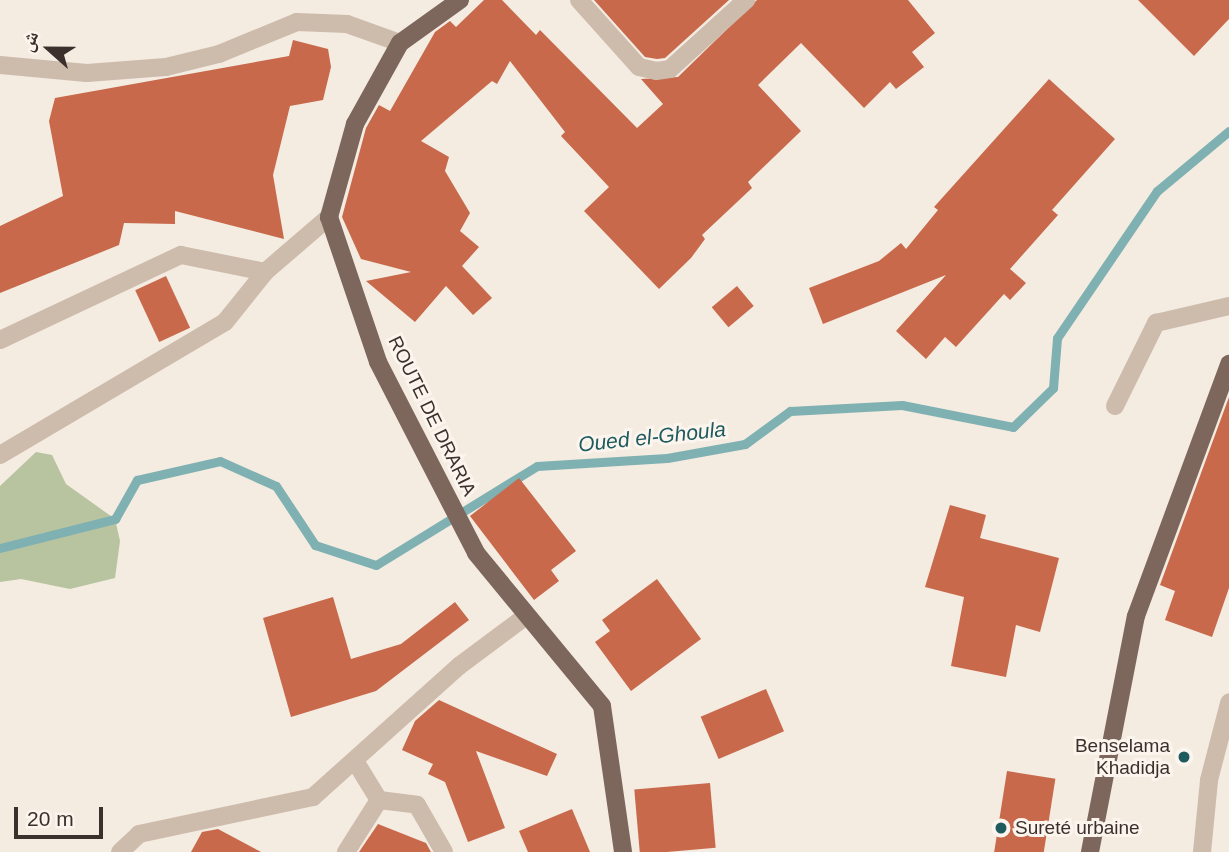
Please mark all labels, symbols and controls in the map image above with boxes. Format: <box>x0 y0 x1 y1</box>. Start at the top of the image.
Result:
north arrow <box>14 14 84 84</box>
text: ش <box>16 28 42 54</box>
street label: ROUTE DE DRARIA <box>383 332 481 500</box>
water label: Oued el-Ghoula <box>577 417 727 457</box>
place label: Benselama Khadidja <box>1075 735 1170 779</box>
marker: Benselama Khadidja <box>1176 749 1192 765</box>
scale bar <box>18 792 107 836</box>
text: 20 m <box>27 807 74 830</box>
place label: Sureté urbaine <box>1015 817 1140 839</box>
marker: Sureté urbaine <box>993 820 1009 836</box>

